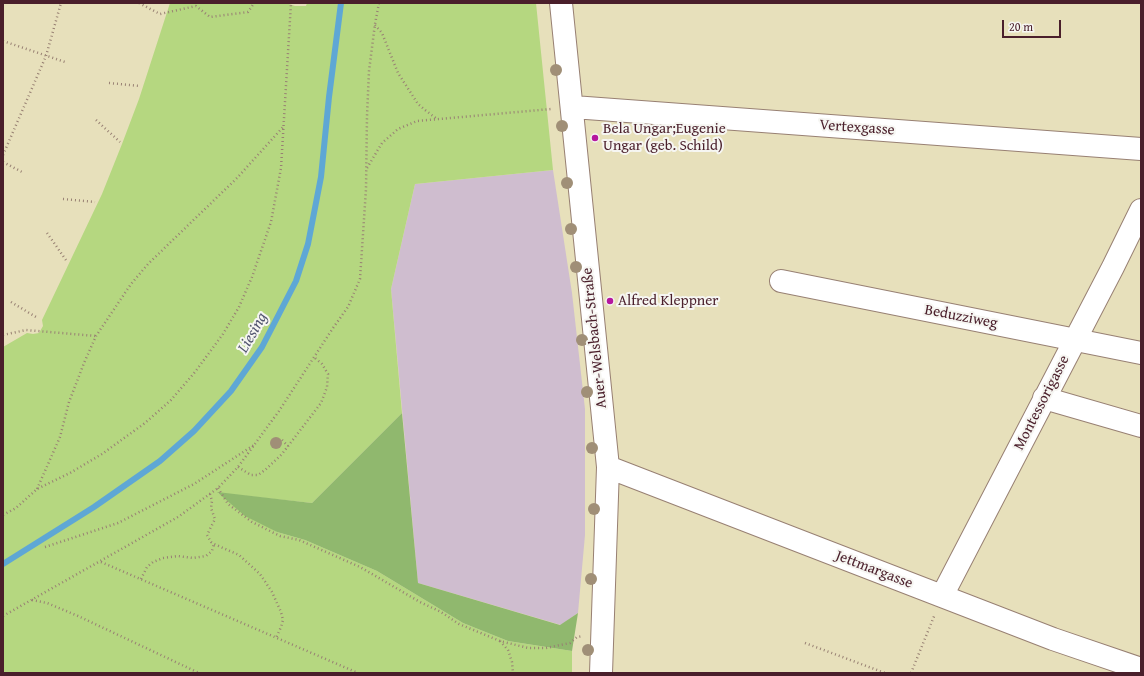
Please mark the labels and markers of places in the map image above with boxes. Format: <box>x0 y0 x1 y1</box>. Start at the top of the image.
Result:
place label: Bela Ungar;Eugenie Ungar (geb. Schild) <box>603 120 726 155</box>
marker: Bela Ungar;Eugenie Ungar (geb. Schild) <box>590 133 600 143</box>
place label: Alfred Kleppner <box>618 292 718 310</box>
marker: Alfred Kleppner <box>605 296 615 306</box>

